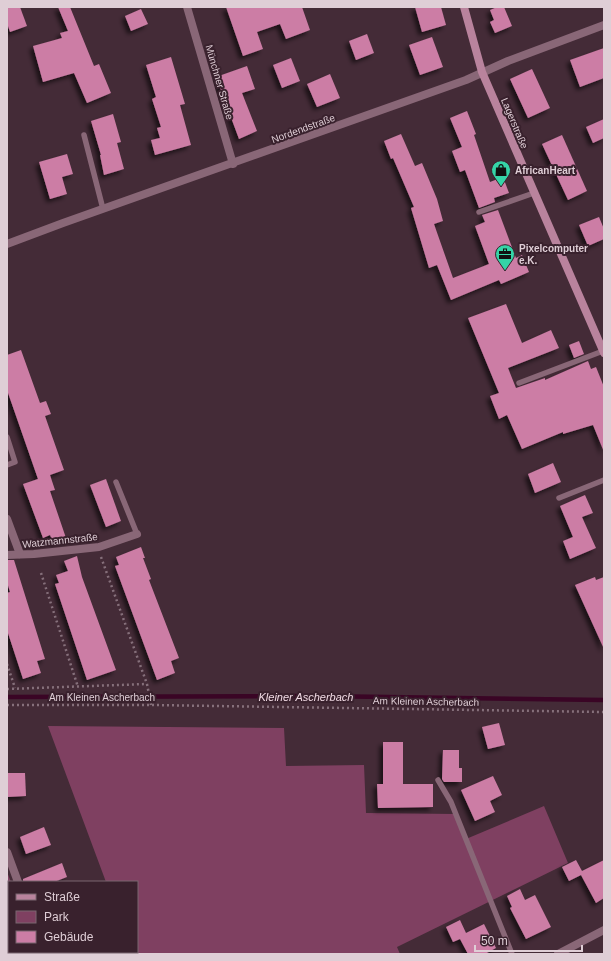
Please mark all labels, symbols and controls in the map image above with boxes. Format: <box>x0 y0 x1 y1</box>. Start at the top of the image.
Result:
street label: Münchner Straße <box>204 43 236 121</box>
street label: Lagerstraße <box>499 96 530 151</box>
street label: Nordendstraße <box>270 112 337 145</box>
shop icon: AfricanHeart <box>490 159 512 187</box>
place label: AfricanHeart <box>515 165 576 176</box>
office icon: Pixelcomputer e.K. <box>494 243 516 271</box>
place label: Pixelcomputer e.K. <box>519 243 588 266</box>
street label: Watzmannstraße <box>22 531 99 550</box>
water label: Kleiner Ascherbach <box>259 691 353 703</box>
street label: Am Kleinen Ascherbach <box>49 692 155 703</box>
street label: Am Kleinen Ascherbach <box>373 695 479 708</box>
legend <box>8 881 138 953</box>
text: Straße <box>44 890 80 904</box>
text: Park <box>44 910 70 924</box>
scale bar <box>475 927 582 953</box>
text: Gebäude <box>44 930 94 944</box>
text: 50 m <box>481 934 508 948</box>

